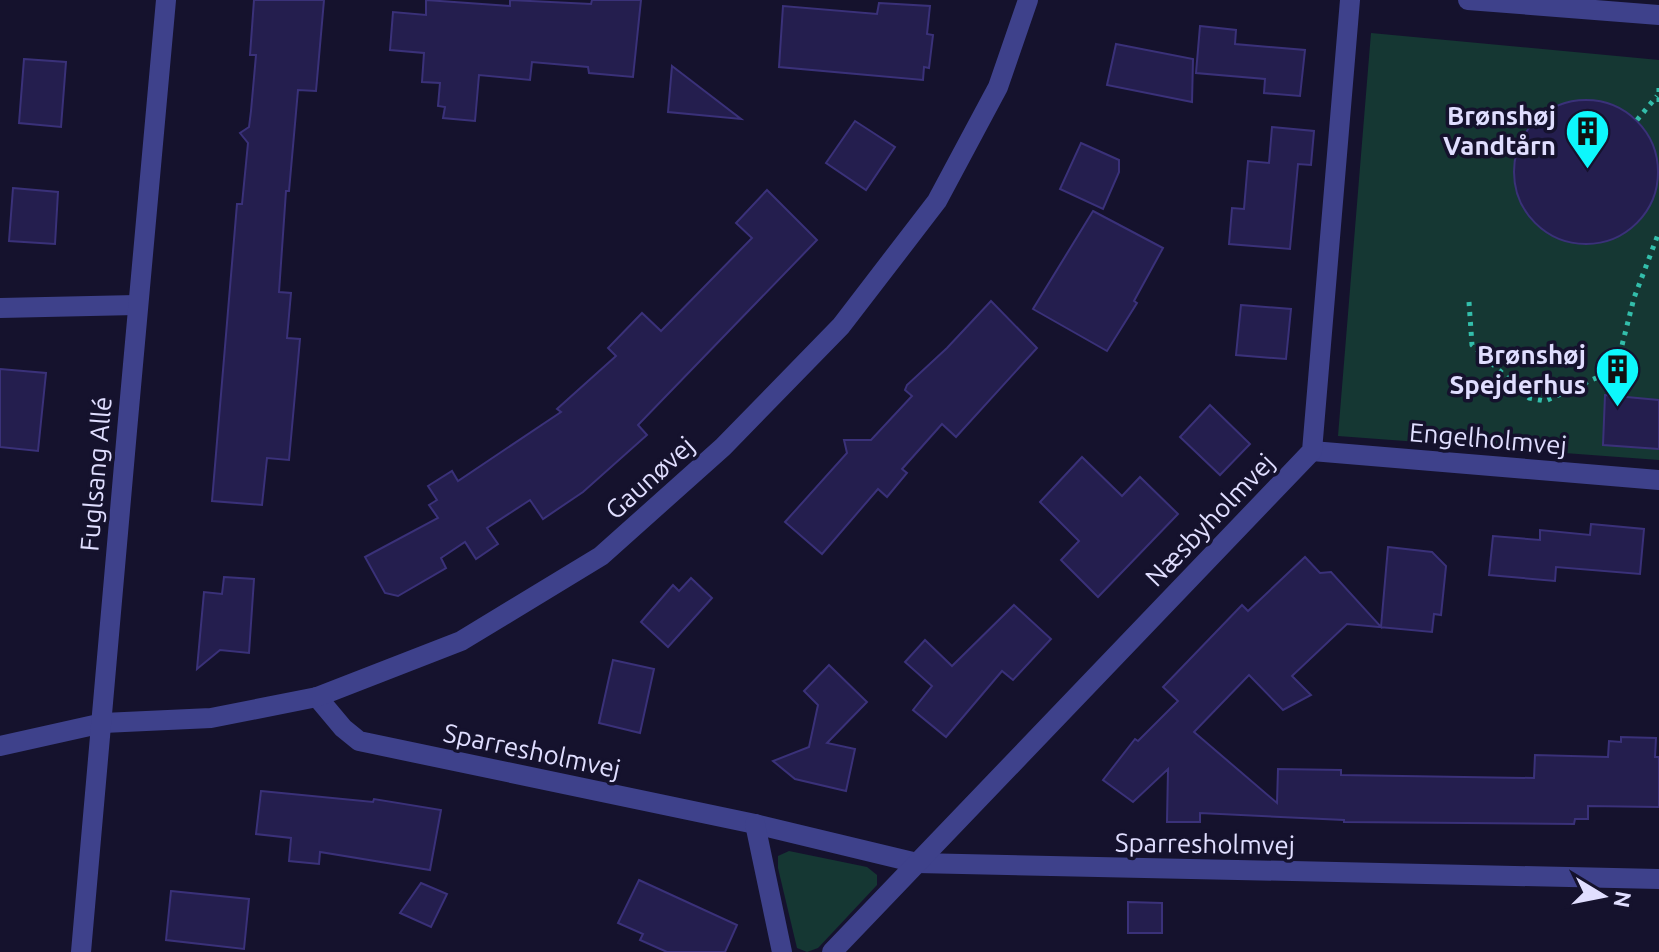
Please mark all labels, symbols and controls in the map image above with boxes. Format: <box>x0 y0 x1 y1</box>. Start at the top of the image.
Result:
place label: Brønshøj Vandtårn <box>1443 101 1556 160</box>
building icon: Brønshøj Vandtårn <box>1563 107 1611 170</box>
place label: Brønshøj Spejderhus <box>1450 340 1586 399</box>
building icon: Brønshøj Spejderhus <box>1593 346 1641 409</box>
street label: Fuglsang Allé <box>74 395 117 553</box>
street label: Engelholmvej <box>1408 417 1568 460</box>
street label: Gaunøvej <box>600 430 700 525</box>
street label: Næsbyholmvej <box>1139 448 1280 592</box>
street label: Sparresholmvej <box>441 718 623 783</box>
street label: Sparresholmvej <box>1115 827 1295 860</box>
north arrow <box>1563 856 1643 936</box>
text: N <box>1609 889 1637 910</box>

